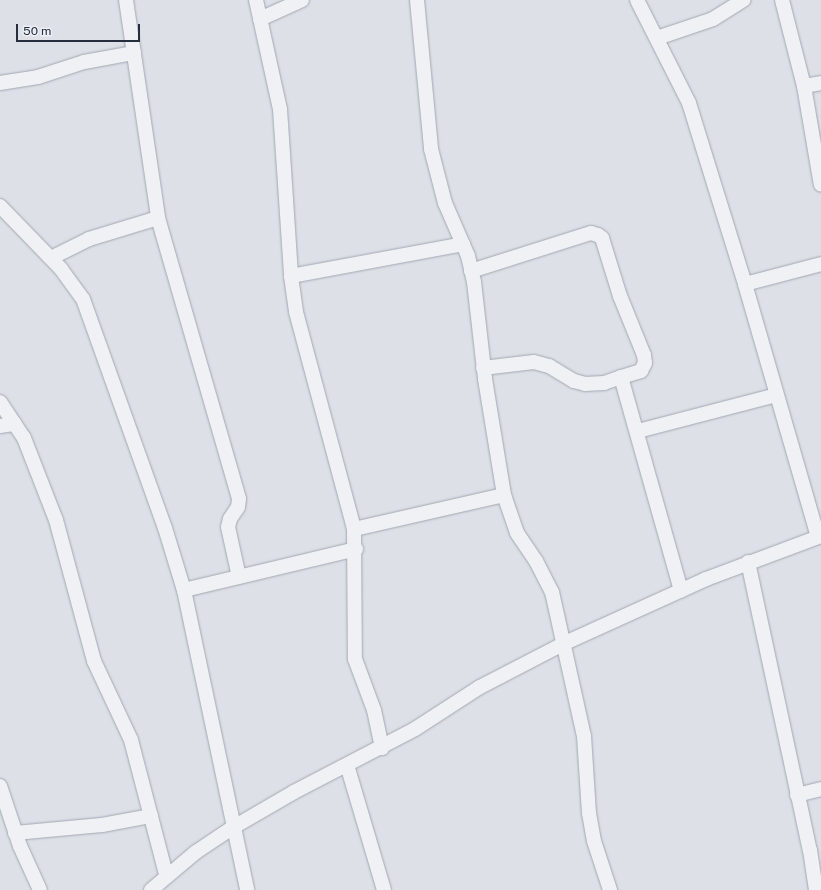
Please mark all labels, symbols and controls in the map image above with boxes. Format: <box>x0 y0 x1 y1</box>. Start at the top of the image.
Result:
scale bar <box>18 16 142 42</box>
text: 50 m <box>23 24 51 38</box>

